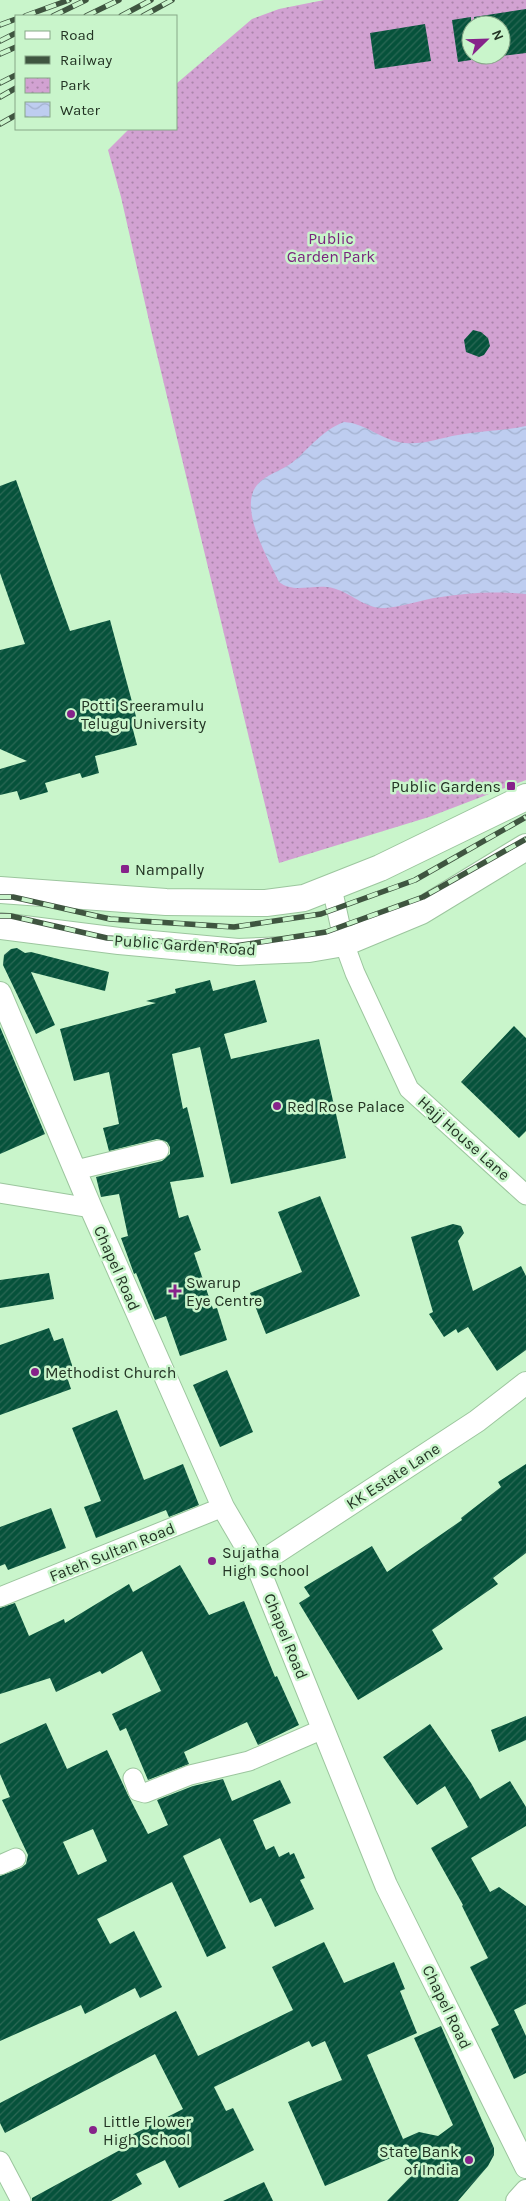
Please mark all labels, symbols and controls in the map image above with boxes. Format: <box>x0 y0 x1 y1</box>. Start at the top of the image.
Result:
legend <box>15 15 178 130</box>
north arrow <box>461 15 511 65</box>
text: Road <box>60 26 95 44</box>
text: N <box>488 27 507 43</box>
text: Railway <box>60 51 112 69</box>
text: Park <box>60 76 90 94</box>
text: Water <box>60 101 101 119</box>
park label: Public Garden Park <box>287 229 375 266</box>
place label: Potti Sreeramulu Telugu University <box>81 696 207 733</box>
marker: Potti Sreeramulu Telugu University <box>65 708 77 720</box>
place label: Public Gardens <box>391 777 501 796</box>
marker: Public Gardens <box>505 780 517 792</box>
place label: Nampally <box>135 860 205 879</box>
marker: Nampally <box>119 863 131 875</box>
street label: Public Garden Road <box>113 931 257 959</box>
street label: Hajj House Lane <box>414 1092 514 1184</box>
place label: Red Rose Palace <box>287 1097 405 1116</box>
marker: Red Rose Palace <box>271 1100 283 1112</box>
street label: Chapel Road <box>90 1223 144 1313</box>
place label: Swarup Eye Centre <box>186 1273 262 1310</box>
marker: Swarup Eye Centre <box>168 1284 182 1298</box>
place label: Methodist Church <box>45 1363 177 1382</box>
marker: Methodist Church <box>29 1366 41 1378</box>
street label: KK Estate Lane <box>343 1439 443 1513</box>
street label: Fateh Sultan Road <box>47 1518 177 1586</box>
place label: Sujatha High School <box>222 1543 310 1580</box>
marker: Sujatha High School <box>206 1555 218 1567</box>
street label: Chapel Road <box>260 1590 312 1682</box>
street label: Chapel Road <box>419 1962 475 2052</box>
place label: Little Flower High School <box>103 2112 191 2149</box>
marker: Little Flower High School <box>87 2124 99 2136</box>
place label: State Bank of India <box>379 2142 459 2179</box>
marker: State Bank of India <box>463 2154 475 2166</box>

